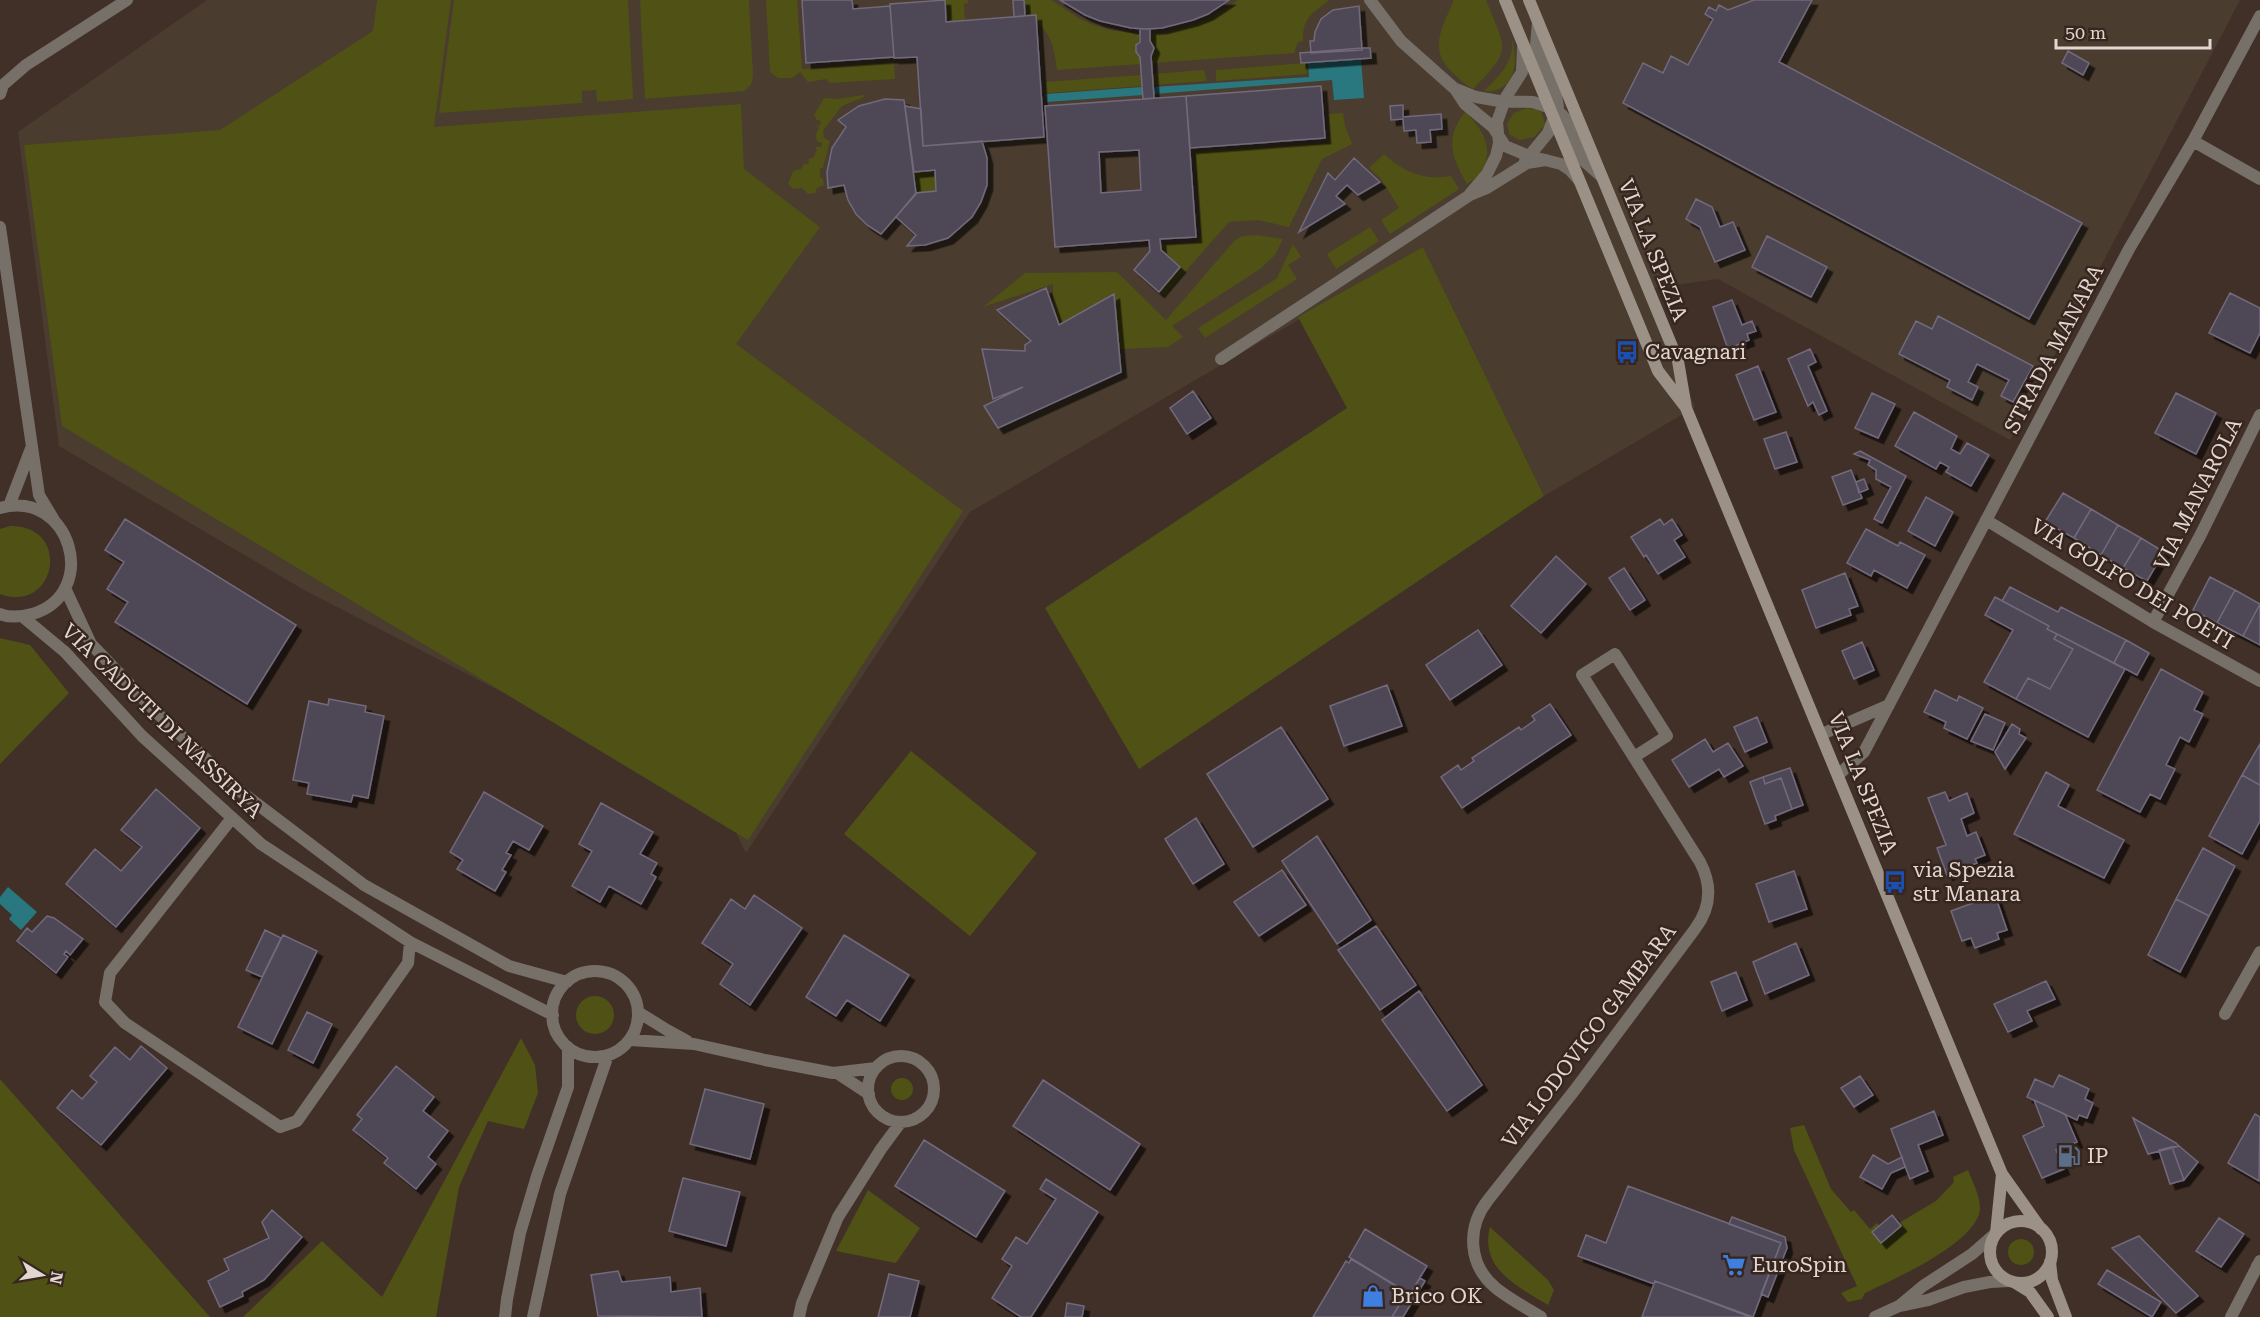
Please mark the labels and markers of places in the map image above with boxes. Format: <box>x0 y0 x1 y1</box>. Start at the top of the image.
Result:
bus stop icon: Cavagnari <box>1614 339 1640 365</box>
place label: Cavagnari <box>1645 340 1747 364</box>
place label: via Spezia str Manara <box>1913 858 2021 906</box>
bus stop icon: via Spezia str Manara <box>1882 869 1908 895</box>
fuel station icon: IP <box>2056 1143 2082 1169</box>
place label: IP <box>2087 1144 2108 1168</box>
supermarket icon: EuroSpin <box>1721 1252 1747 1278</box>
place label: EuroSpin <box>1752 1253 1847 1277</box>
shop icon: Brico OK <box>1360 1283 1386 1309</box>
place label: Brico OK <box>1391 1284 1482 1308</box>

